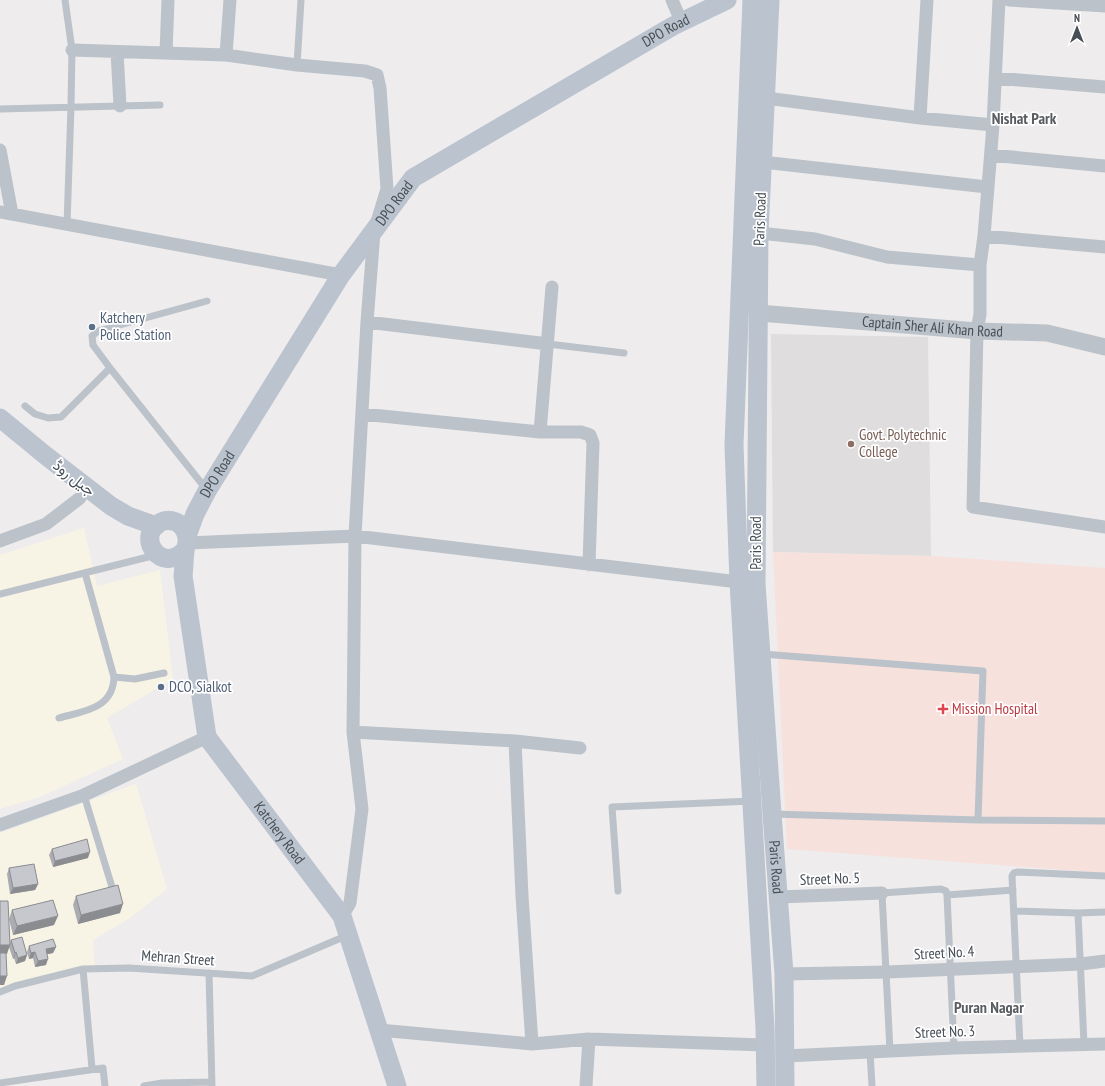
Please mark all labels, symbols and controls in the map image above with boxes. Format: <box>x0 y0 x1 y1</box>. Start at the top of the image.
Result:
north arrow <box>1057 8 1097 48</box>
street label: DPO Road <box>638 10 692 51</box>
text: N <box>1074 11 1080 25</box>
district label: Nishat Park <box>992 108 1057 128</box>
street label: DPO Road <box>371 177 417 229</box>
street label: Paris Road <box>749 192 770 246</box>
place label: Katchery Police Station <box>100 308 171 344</box>
street label: Captain Sher Ali Khan Road <box>861 312 1003 341</box>
marker: Katchery Police Station <box>87 322 97 332</box>
place label: Govt. Polytechnic College <box>859 425 947 461</box>
marker: Govt. Polytechnic College <box>846 439 856 449</box>
street label: DPO Road <box>195 447 239 501</box>
street label: جیل روڈ <box>50 455 99 500</box>
street label: Paris Road <box>746 516 765 570</box>
place label: DCO, Sialkot <box>169 677 232 696</box>
marker: DCO, Sialkot <box>156 682 166 692</box>
place label: Mission Hospital <box>952 699 1038 718</box>
marker: Mission Hospital <box>937 703 949 715</box>
street label: Katchery Road <box>250 798 309 868</box>
street label: Paris Road <box>765 840 788 894</box>
street label: Street No. 5 <box>799 868 860 889</box>
street label: Street No. 4 <box>913 941 975 964</box>
street label: Mehran Street <box>141 945 215 970</box>
district label: Puran Nagar <box>954 997 1024 1017</box>
street label: Street No. 3 <box>914 1021 975 1042</box>

